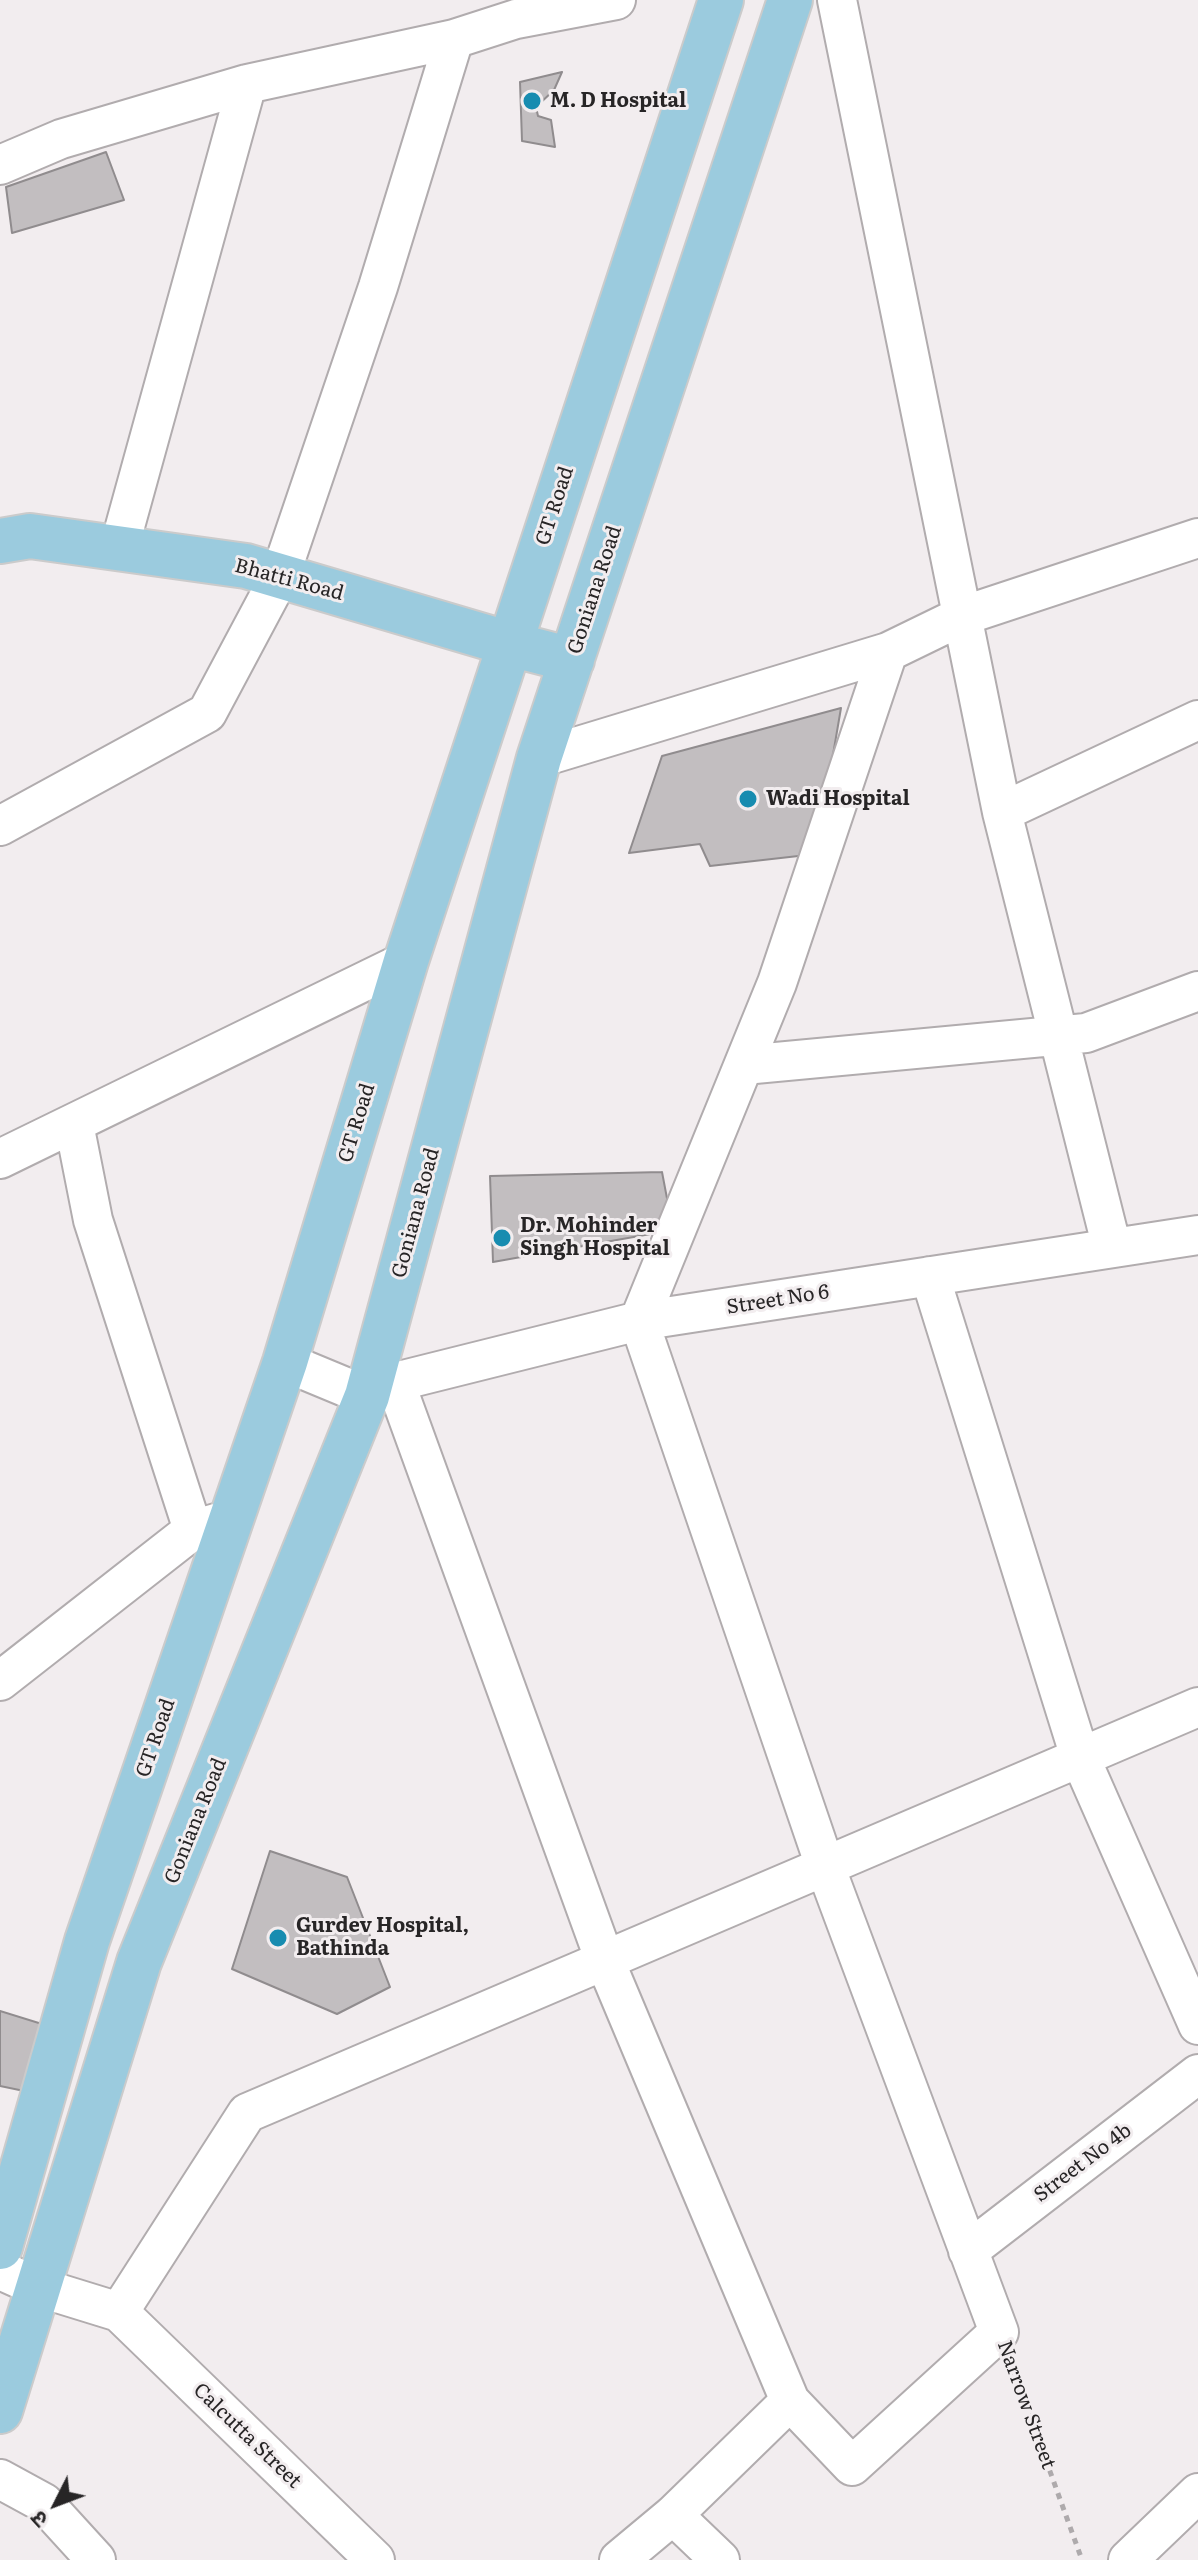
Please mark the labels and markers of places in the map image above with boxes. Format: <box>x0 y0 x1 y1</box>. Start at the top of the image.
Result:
place label: M. D Hospital <box>550 89 686 113</box>
marker: M. D Hospital <box>521 90 543 112</box>
place label: Wadi Hospital <box>766 787 910 811</box>
marker: Wadi Hospital <box>737 788 759 810</box>
place label: Dr. Mohinder Singh Hospital <box>520 1214 670 1261</box>
marker: Dr. Mohinder Singh Hospital <box>491 1227 513 1249</box>
place label: Gurdev Hospital, Bathinda <box>296 1914 469 1961</box>
marker: Gurdev Hospital, Bathinda <box>267 1927 289 1949</box>

